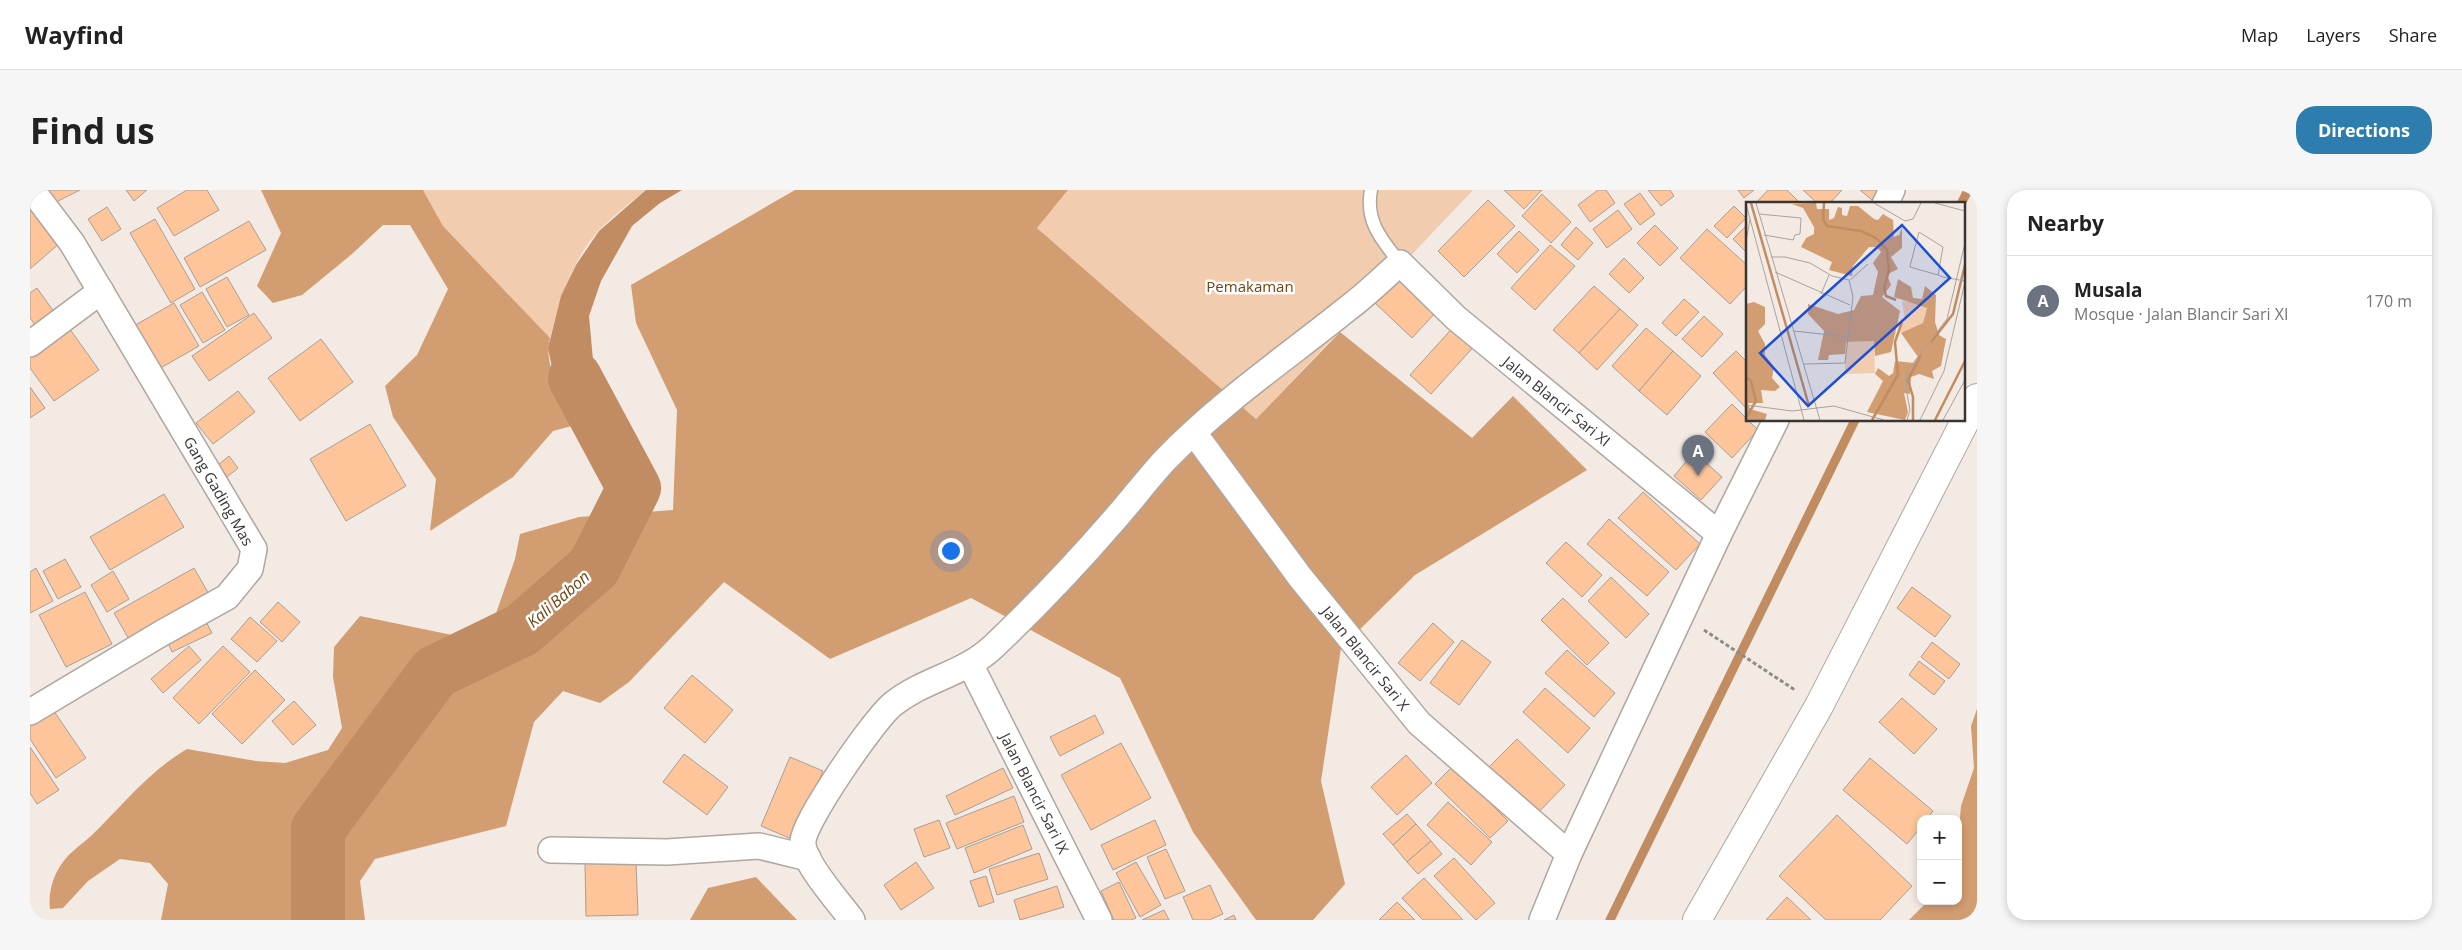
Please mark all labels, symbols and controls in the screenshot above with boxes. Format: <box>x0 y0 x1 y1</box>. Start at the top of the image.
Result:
text: Wayfind <box>25 18 124 51</box>
text: Map <box>2241 23 2278 47</box>
text: Layers <box>2306 23 2361 47</box>
text: Share <box>2389 23 2437 47</box>
button: Directions <box>2296 106 2432 154</box>
text: Find us <box>30 107 155 154</box>
inset map <box>1746 202 1964 421</box>
text: Nearby <box>2027 209 2104 237</box>
park label: Pemakaman <box>1206 276 1294 296</box>
text: Musala <box>2074 277 2143 303</box>
text: A <box>2037 290 2049 312</box>
text: 170 m <box>2366 290 2412 312</box>
text: Mosque · Jalan Blancir Sari XI <box>2074 303 2288 325</box>
street label: Jalan Blancir Sari XI <box>1498 350 1615 451</box>
street label: Gang Gading Mas <box>180 433 258 549</box>
pin: A <box>1682 435 1714 476</box>
your location <box>938 538 964 564</box>
water label: Kali Babon <box>522 566 594 632</box>
street label: Jalan Blancir Sari X <box>1316 600 1414 715</box>
street label: Jalan Blancir Sari IX <box>995 728 1074 857</box>
map controls <box>1917 815 1962 905</box>
button: + <box>1917 815 1962 860</box>
button: − <box>1917 860 1962 905</box>

